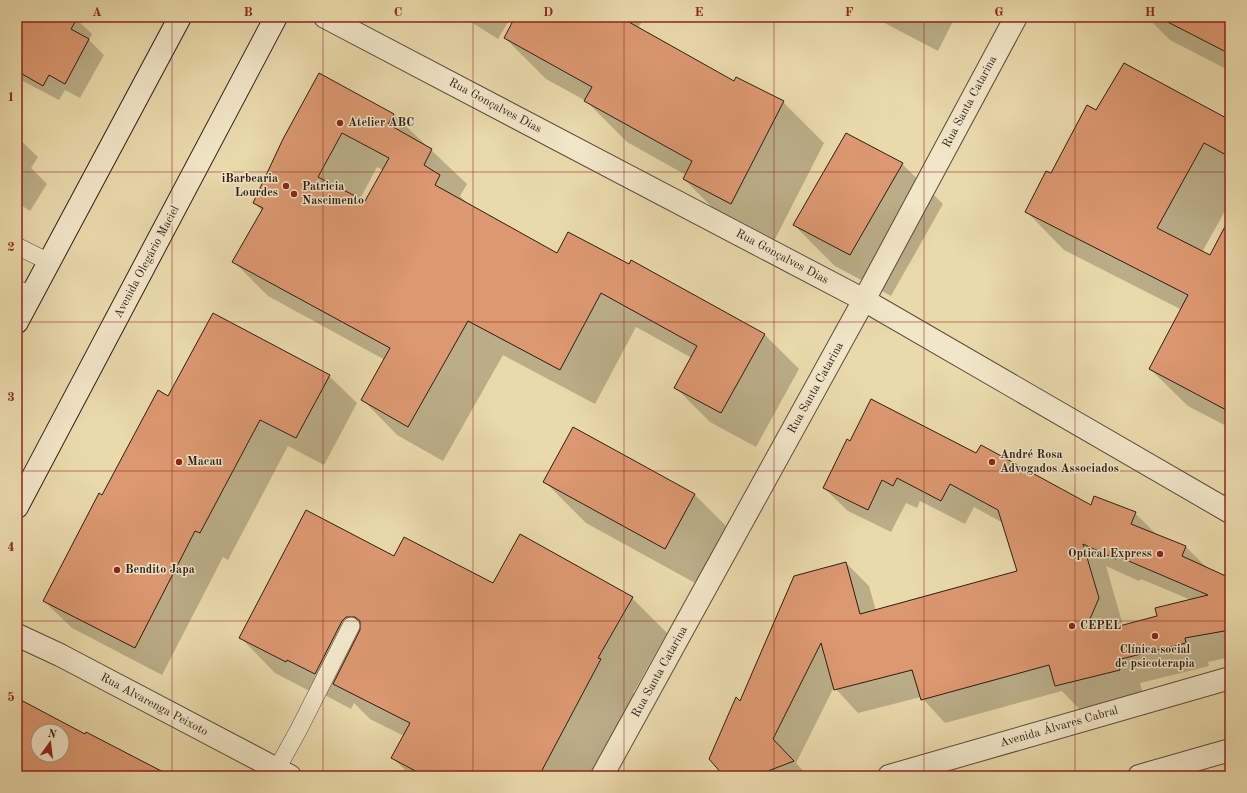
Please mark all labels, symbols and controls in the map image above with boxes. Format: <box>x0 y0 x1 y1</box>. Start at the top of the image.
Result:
text: A <box>92 6 102 19</box>
text: B <box>243 6 253 19</box>
text: C <box>394 6 402 19</box>
text: D <box>543 6 553 19</box>
text: E <box>695 6 704 19</box>
text: F <box>845 6 854 19</box>
text: G <box>994 6 1004 19</box>
text: H <box>1145 6 1156 19</box>
street label: Rua Santa Catarina <box>941 54 999 150</box>
street label: Rua Gonçalves Dias <box>447 76 543 136</box>
text: 1 <box>7 91 15 104</box>
place label: Atelier ABC <box>348 117 414 129</box>
marker: Atelier ABC <box>335 118 345 128</box>
place label: iBarbearia Lourdes <box>222 173 278 199</box>
marker: iBarbearia Lourdes <box>281 181 291 191</box>
place label: Patricia Nascimento <box>302 181 364 207</box>
marker: Patricia Nascimento <box>289 189 299 199</box>
street label: Avenida Olegário Maciel <box>112 204 182 320</box>
street label: Rua Gonçalves Dias <box>734 227 830 287</box>
text: 2 <box>7 241 15 254</box>
street label: Rua Santa Catarina <box>786 340 846 436</box>
text: 3 <box>7 391 15 404</box>
place label: André Rosa Advogados Associados <box>1000 449 1119 475</box>
place label: Macau <box>187 456 222 468</box>
marker: Macau <box>174 457 184 467</box>
marker: André Rosa Advogados Associados <box>987 457 997 467</box>
text: 4 <box>7 541 15 554</box>
place label: Optical Express <box>1068 548 1152 560</box>
marker: Optical Express <box>1155 549 1165 559</box>
place label: Bendito Japa <box>125 564 195 576</box>
marker: Bendito Japa <box>112 565 122 575</box>
place label: CEPEL <box>1080 620 1121 632</box>
marker: CEPEL <box>1067 621 1077 631</box>
street label: Rua Santa Catarina <box>630 624 690 720</box>
marker: Clínica social de psicoterapia <box>1150 631 1160 641</box>
place label: Clínica social de psicoterapia <box>1115 644 1195 670</box>
street label: Rua Alvarenga Peixoto <box>98 672 210 738</box>
text: 5 <box>7 691 15 704</box>
street label: Avenida Álvares Cabral <box>998 701 1120 750</box>
north arrow <box>30 723 70 763</box>
text: N <box>47 728 58 741</box>

